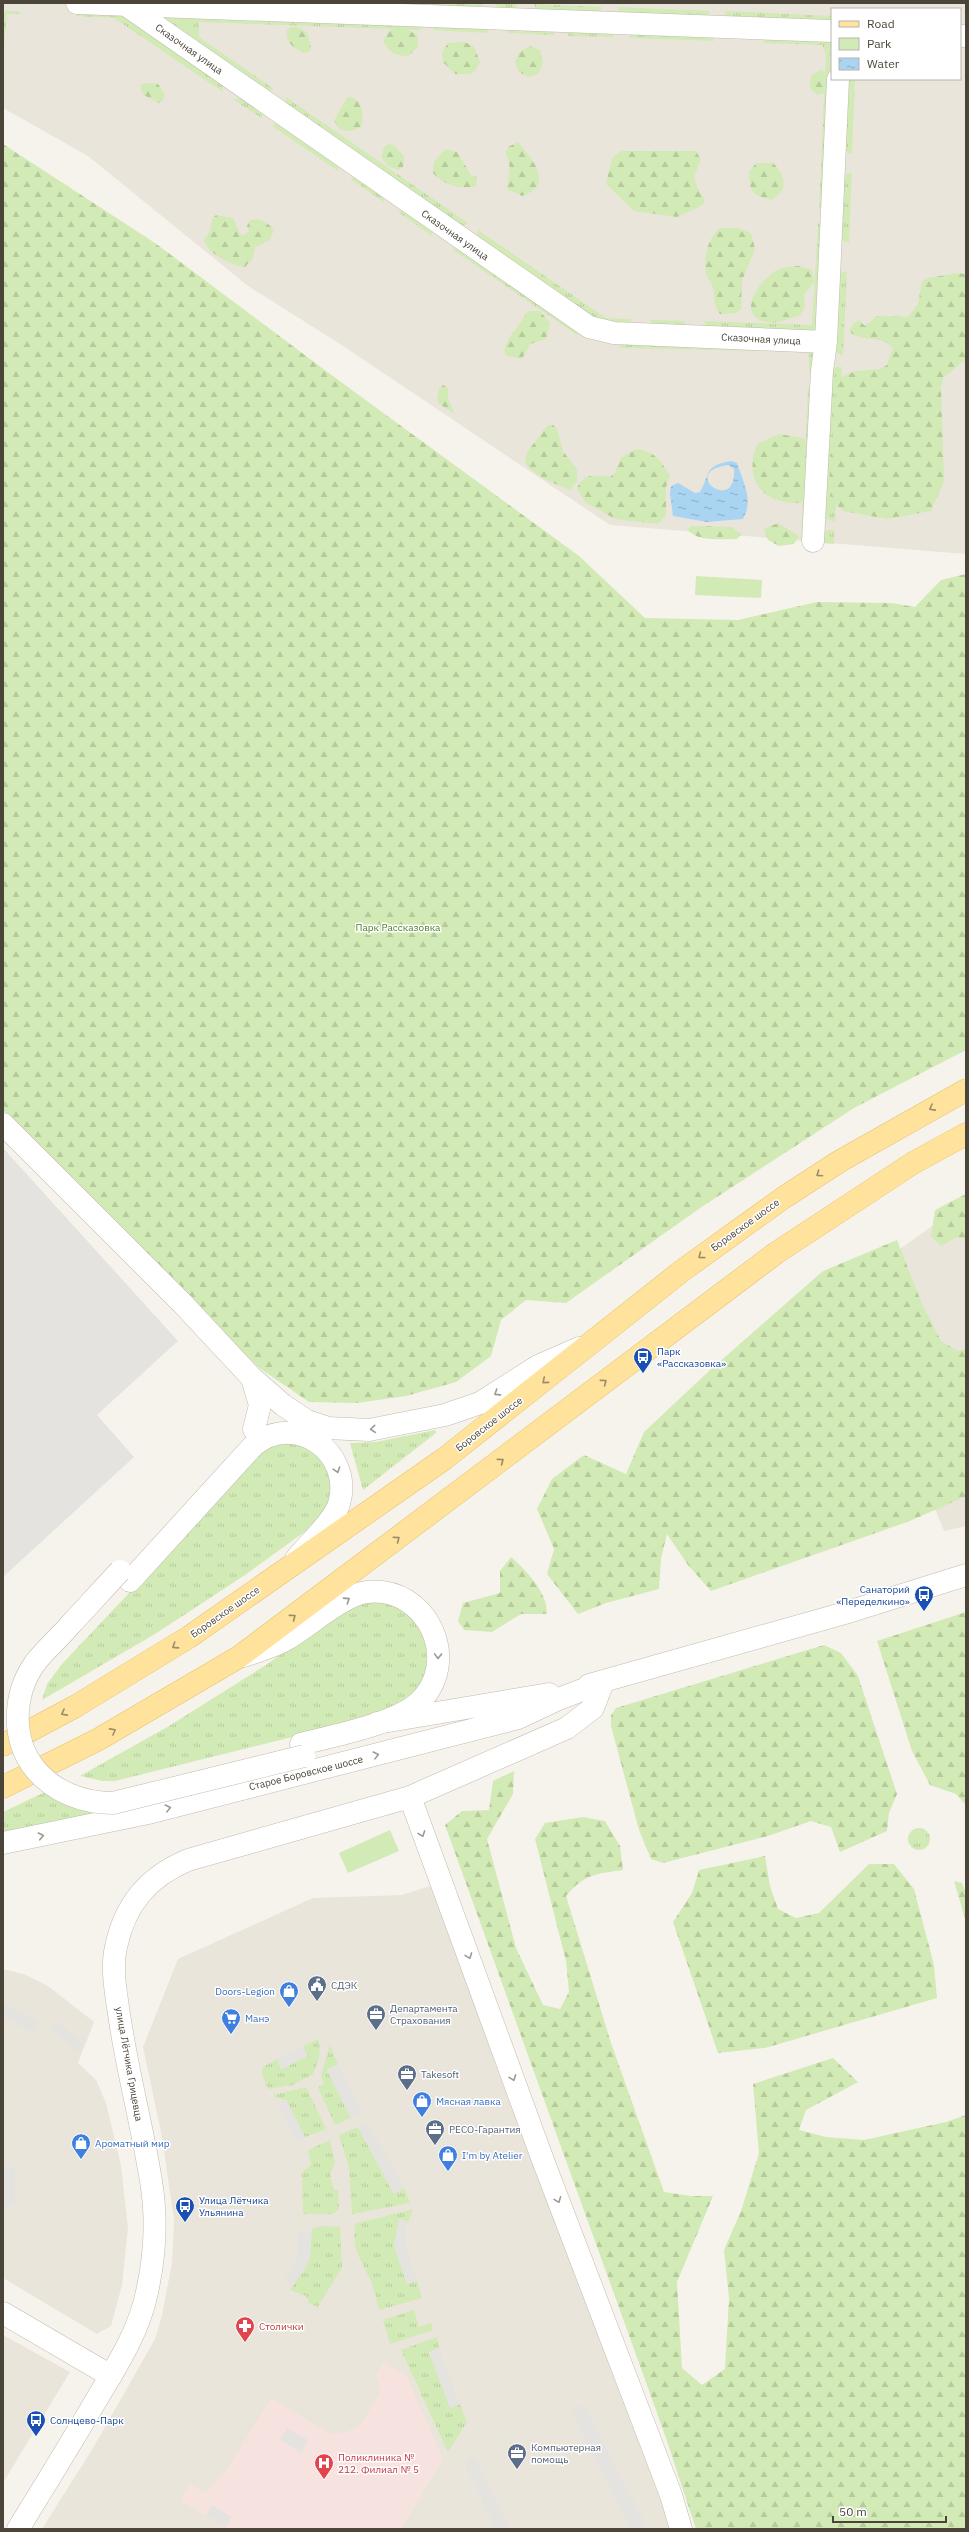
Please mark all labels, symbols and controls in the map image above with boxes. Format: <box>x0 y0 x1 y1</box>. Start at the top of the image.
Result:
legend <box>831 8 961 80</box>
text: Road <box>867 16 895 31</box>
street label: Сказочная улица <box>153 21 226 78</box>
text: Park <box>867 36 892 51</box>
text: Water <box>867 56 900 71</box>
street label: Сказочная улица <box>419 207 492 264</box>
street label: Сказочная улица <box>721 330 802 348</box>
park label: Парк Рассказовка <box>356 921 441 934</box>
one-way arrow <box>928 1103 936 1111</box>
one-way arrow <box>816 1169 823 1177</box>
street label: Боровское шоссе <box>708 1195 782 1254</box>
one-way arrow <box>699 1252 706 1259</box>
place label: Парк «Рассказовка» <box>657 1345 726 1370</box>
bus stop icon: Парк «Рассказовка» <box>632 1346 654 1374</box>
one-way arrow <box>542 1376 549 1383</box>
one-way arrow <box>600 1380 607 1387</box>
one-way arrow <box>494 1388 501 1396</box>
street label: Боровское шоссе <box>453 1393 526 1454</box>
one-way arrow <box>370 1425 376 1434</box>
one-way arrow <box>497 1458 504 1466</box>
one-way arrow <box>332 1466 341 1473</box>
one-way arrow <box>393 1536 400 1544</box>
street label: Боровское шоссе <box>188 1583 263 1641</box>
place label: Санаторий «Переделкино» <box>836 1583 910 1608</box>
bus stop icon: Санаторий «Переделкино» <box>913 1584 935 1612</box>
one-way arrow <box>343 1597 350 1604</box>
one-way arrow <box>289 1614 296 1622</box>
one-way arrow <box>172 1641 179 1649</box>
one-way arrow <box>434 1653 442 1659</box>
one-way arrow <box>60 1708 68 1716</box>
one-way arrow <box>109 1729 116 1736</box>
street label: Старое Боровское шоссе <box>248 1752 365 1793</box>
one-way arrow <box>372 1752 379 1760</box>
one-way arrow <box>165 1805 171 1813</box>
one-way arrow <box>418 1831 426 1838</box>
one-way arrow <box>38 1833 45 1841</box>
one-way arrow <box>464 1952 473 1959</box>
public building icon: СДЭК <box>306 1974 328 2002</box>
place label: СДЭК <box>331 1979 358 1992</box>
shop icon: Doors-Legion <box>278 1980 300 2008</box>
place label: Doors-Legion <box>215 1985 275 1998</box>
place label: Департамента Страхования <box>390 2002 458 2027</box>
office icon: Департамента Страхования <box>365 2003 387 2031</box>
street label: улица Лётчика Грицевца <box>113 2006 146 2123</box>
supermarket icon: Манэ <box>220 2007 242 2035</box>
place label: Манэ <box>245 2012 269 2025</box>
office icon: Takesoft <box>396 2063 418 2091</box>
place label: Takesoft <box>421 2068 460 2081</box>
one-way arrow <box>509 2074 517 2081</box>
shop icon: Мясная лавка <box>411 2090 433 2118</box>
place label: Мясная лавка <box>436 2095 501 2108</box>
office icon: РЕСО-Гарантия <box>424 2118 446 2146</box>
place label: РЕСО-Гарантия <box>449 2123 521 2136</box>
shop icon: Ароматный мир <box>70 2132 92 2160</box>
place label: Ароматный мир <box>95 2137 170 2150</box>
shop icon: I'm by Atelier <box>437 2144 459 2172</box>
place label: I'm by Atelier <box>462 2149 523 2162</box>
place label: Улица Лётчика Ульянина <box>199 2194 269 2219</box>
bus stop icon: Улица Лётчика Ульянина <box>174 2195 196 2223</box>
one-way arrow <box>554 2196 562 2203</box>
pharmacy icon: Столички <box>234 2315 256 2343</box>
place label: Столички <box>259 2320 304 2333</box>
bus stop icon: Солнцево-Парк <box>25 2409 47 2437</box>
place label: Солнцево-Парк <box>50 2414 124 2427</box>
place label: Компьютерная помощь <box>531 2441 601 2466</box>
office icon: Компьютерная помощь <box>506 2442 528 2470</box>
place label: Поликлиника № 212. Филиал № 5 <box>338 2451 419 2476</box>
hospital icon: Поликлиника № 212. Филиал № 5 <box>313 2452 335 2480</box>
scale bar <box>833 2498 946 2524</box>
text: 50 m <box>839 2504 867 2519</box>

